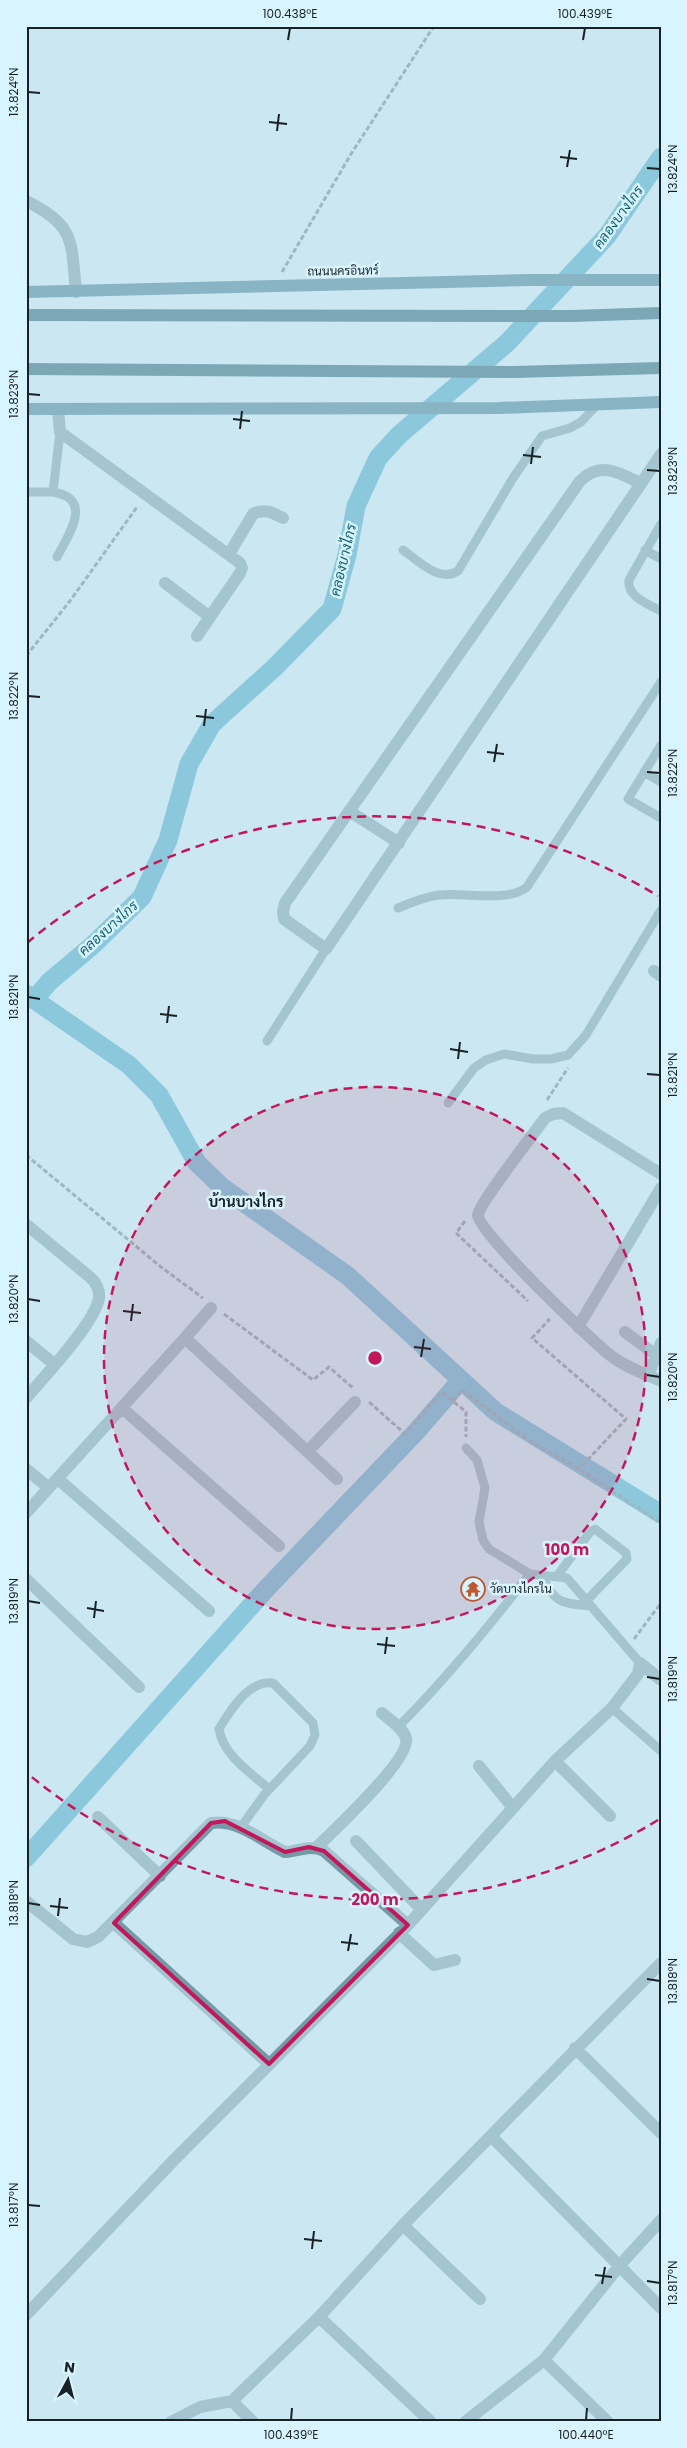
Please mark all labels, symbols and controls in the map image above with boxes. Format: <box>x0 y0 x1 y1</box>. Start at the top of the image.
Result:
text: 100.438°E <box>263 5 317 22</box>
text: 100.439°E <box>558 5 612 22</box>
text: 13.824°N <box>5 68 22 116</box>
text: 13.824°N <box>664 145 681 193</box>
water label: คลองบางไกร <box>588 180 648 253</box>
street label: ถนนนครอินทร์ <box>307 261 379 280</box>
text: 13.823°N <box>5 370 22 418</box>
text: 13.823°N <box>664 447 681 495</box>
water label: คลองบางไกร <box>325 521 361 598</box>
text: 13.822°N <box>5 672 22 720</box>
text: 13.822°N <box>664 749 681 797</box>
water label: คลองบางไกร <box>74 895 143 960</box>
text: 13.821°N <box>5 974 22 1020</box>
text: 13.821°N <box>664 1052 681 1098</box>
district label: บ้านบางไกร <box>209 1191 284 1212</box>
text: 13.820°N <box>5 1275 22 1323</box>
centre of rings <box>366 1349 384 1367</box>
text: 13.820°N <box>664 1353 681 1401</box>
text: 100 m <box>545 1539 589 1560</box>
temple icon: วัดบางไกรใน <box>460 1576 486 1602</box>
text: 13.819°N <box>5 1578 22 1624</box>
place label: วัดบางไกรใน <box>490 1580 552 1597</box>
text: 13.819°N <box>664 1656 681 1702</box>
text: 13.818°N <box>5 1880 22 1926</box>
text: 200 m <box>351 1889 399 1910</box>
text: 13.818°N <box>664 1958 681 2004</box>
text: 13.817°N <box>5 2183 22 2227</box>
text: 13.817°N <box>664 2261 681 2305</box>
north arrow <box>42 2356 92 2406</box>
text: N <box>63 2357 76 2378</box>
text: 100.439°E <box>264 2426 318 2443</box>
text: 100.440°E <box>558 2426 614 2443</box>

